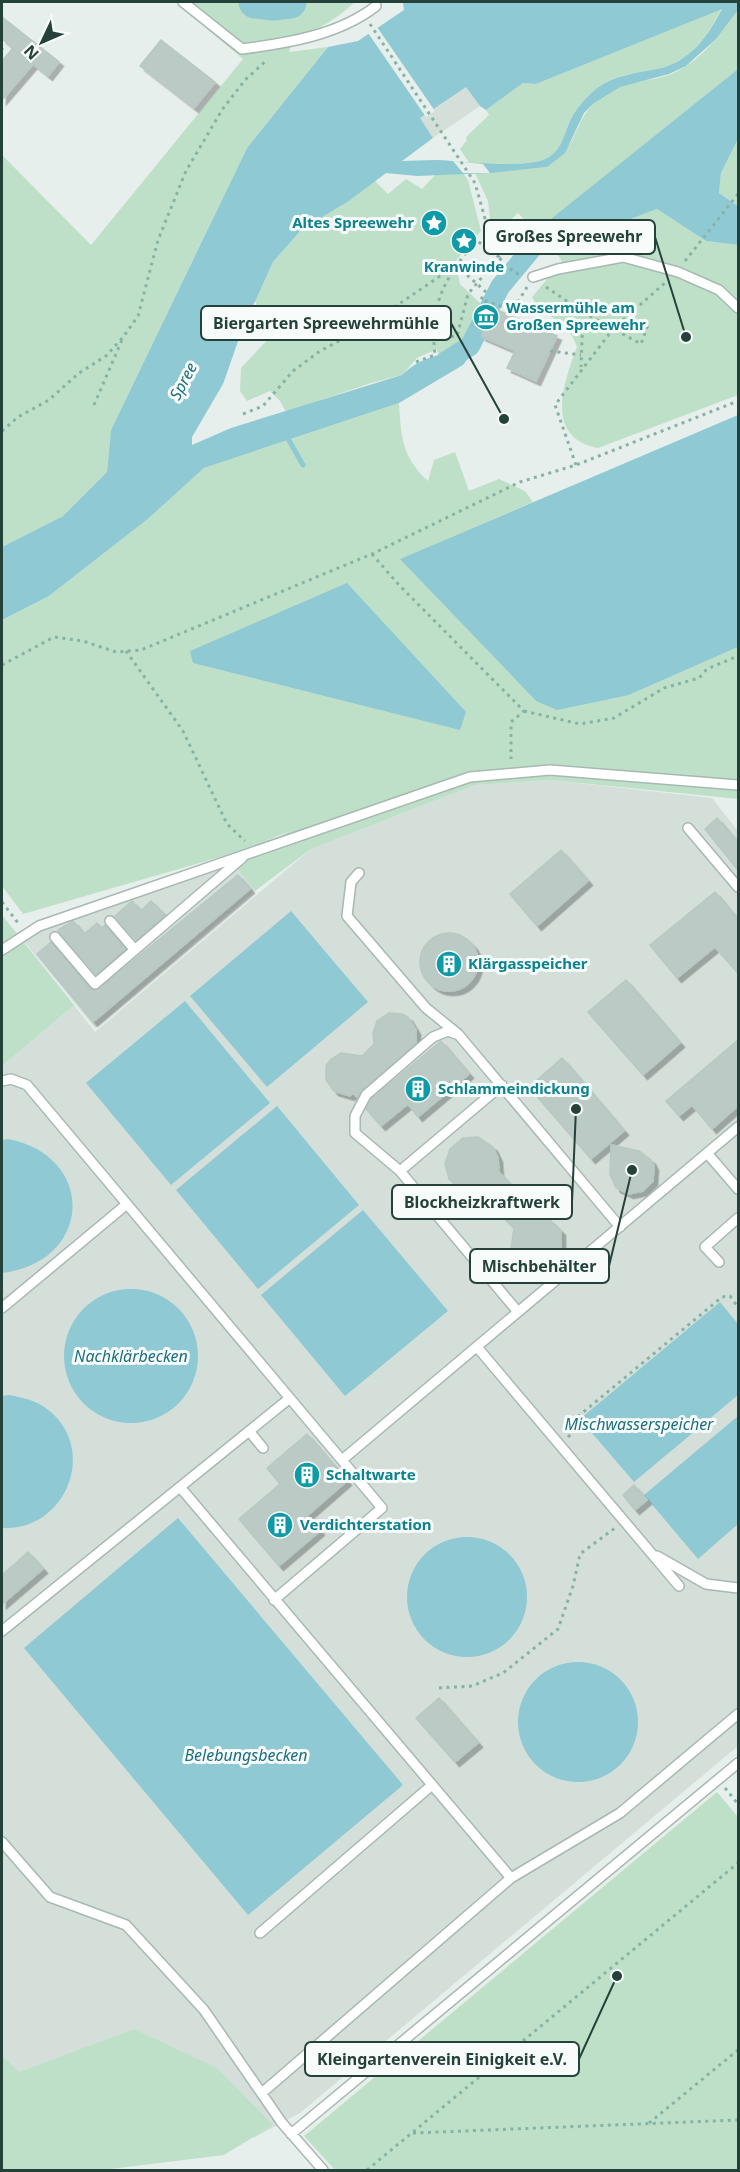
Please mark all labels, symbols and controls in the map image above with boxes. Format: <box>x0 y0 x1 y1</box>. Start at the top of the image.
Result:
north arrow <box>12 12 72 72</box>
text: N <box>19 40 44 65</box>
place icon: Altes Spreewehr <box>419 208 449 238</box>
place label: Altes Spreewehr <box>292 212 414 232</box>
callout: Großes Spreewehr <box>484 220 655 254</box>
text: Großes Spreewehr <box>496 225 642 247</box>
place icon: Kranwinde <box>449 226 479 256</box>
place label: Kranwinde <box>424 256 504 276</box>
place label: Wassermühle am Großen Spreewehr <box>506 297 646 334</box>
museum icon: Wassermühle am Großen Spreewehr <box>471 302 501 332</box>
callout: Biergarten Spreewehrmühle <box>201 306 451 340</box>
text: Biergarten Spreewehrmühle <box>213 312 439 334</box>
water label: Spree <box>164 358 202 404</box>
building icon: Klärgasspeicher <box>434 949 464 979</box>
place label: Klärgasspeicher <box>468 953 588 973</box>
building icon: Schlammeindickung <box>403 1074 433 1104</box>
place label: Schlammeindickung <box>438 1078 590 1098</box>
callout: Blockheizkraftwerk <box>392 1185 572 1219</box>
text: Blockheizkraftwerk <box>404 1191 560 1213</box>
callout: Mischbehälter <box>470 1249 609 1283</box>
text: Mischbehälter <box>482 1255 596 1277</box>
water label: Nachklärbecken <box>74 1345 188 1367</box>
water label: Mischwasserspeicher <box>565 1413 714 1435</box>
building icon: Schaltwarte <box>292 1460 322 1490</box>
place label: Schaltwarte <box>326 1464 416 1484</box>
building icon: Verdichterstation <box>265 1510 295 1540</box>
place label: Verdichterstation <box>300 1514 432 1534</box>
water label: Belebungsbecken <box>184 1744 308 1766</box>
callout: Kleingartenverein Einigkeit e.V. <box>305 2042 579 2076</box>
text: Kleingartenverein Einigkeit e.V. <box>317 2048 567 2070</box>

